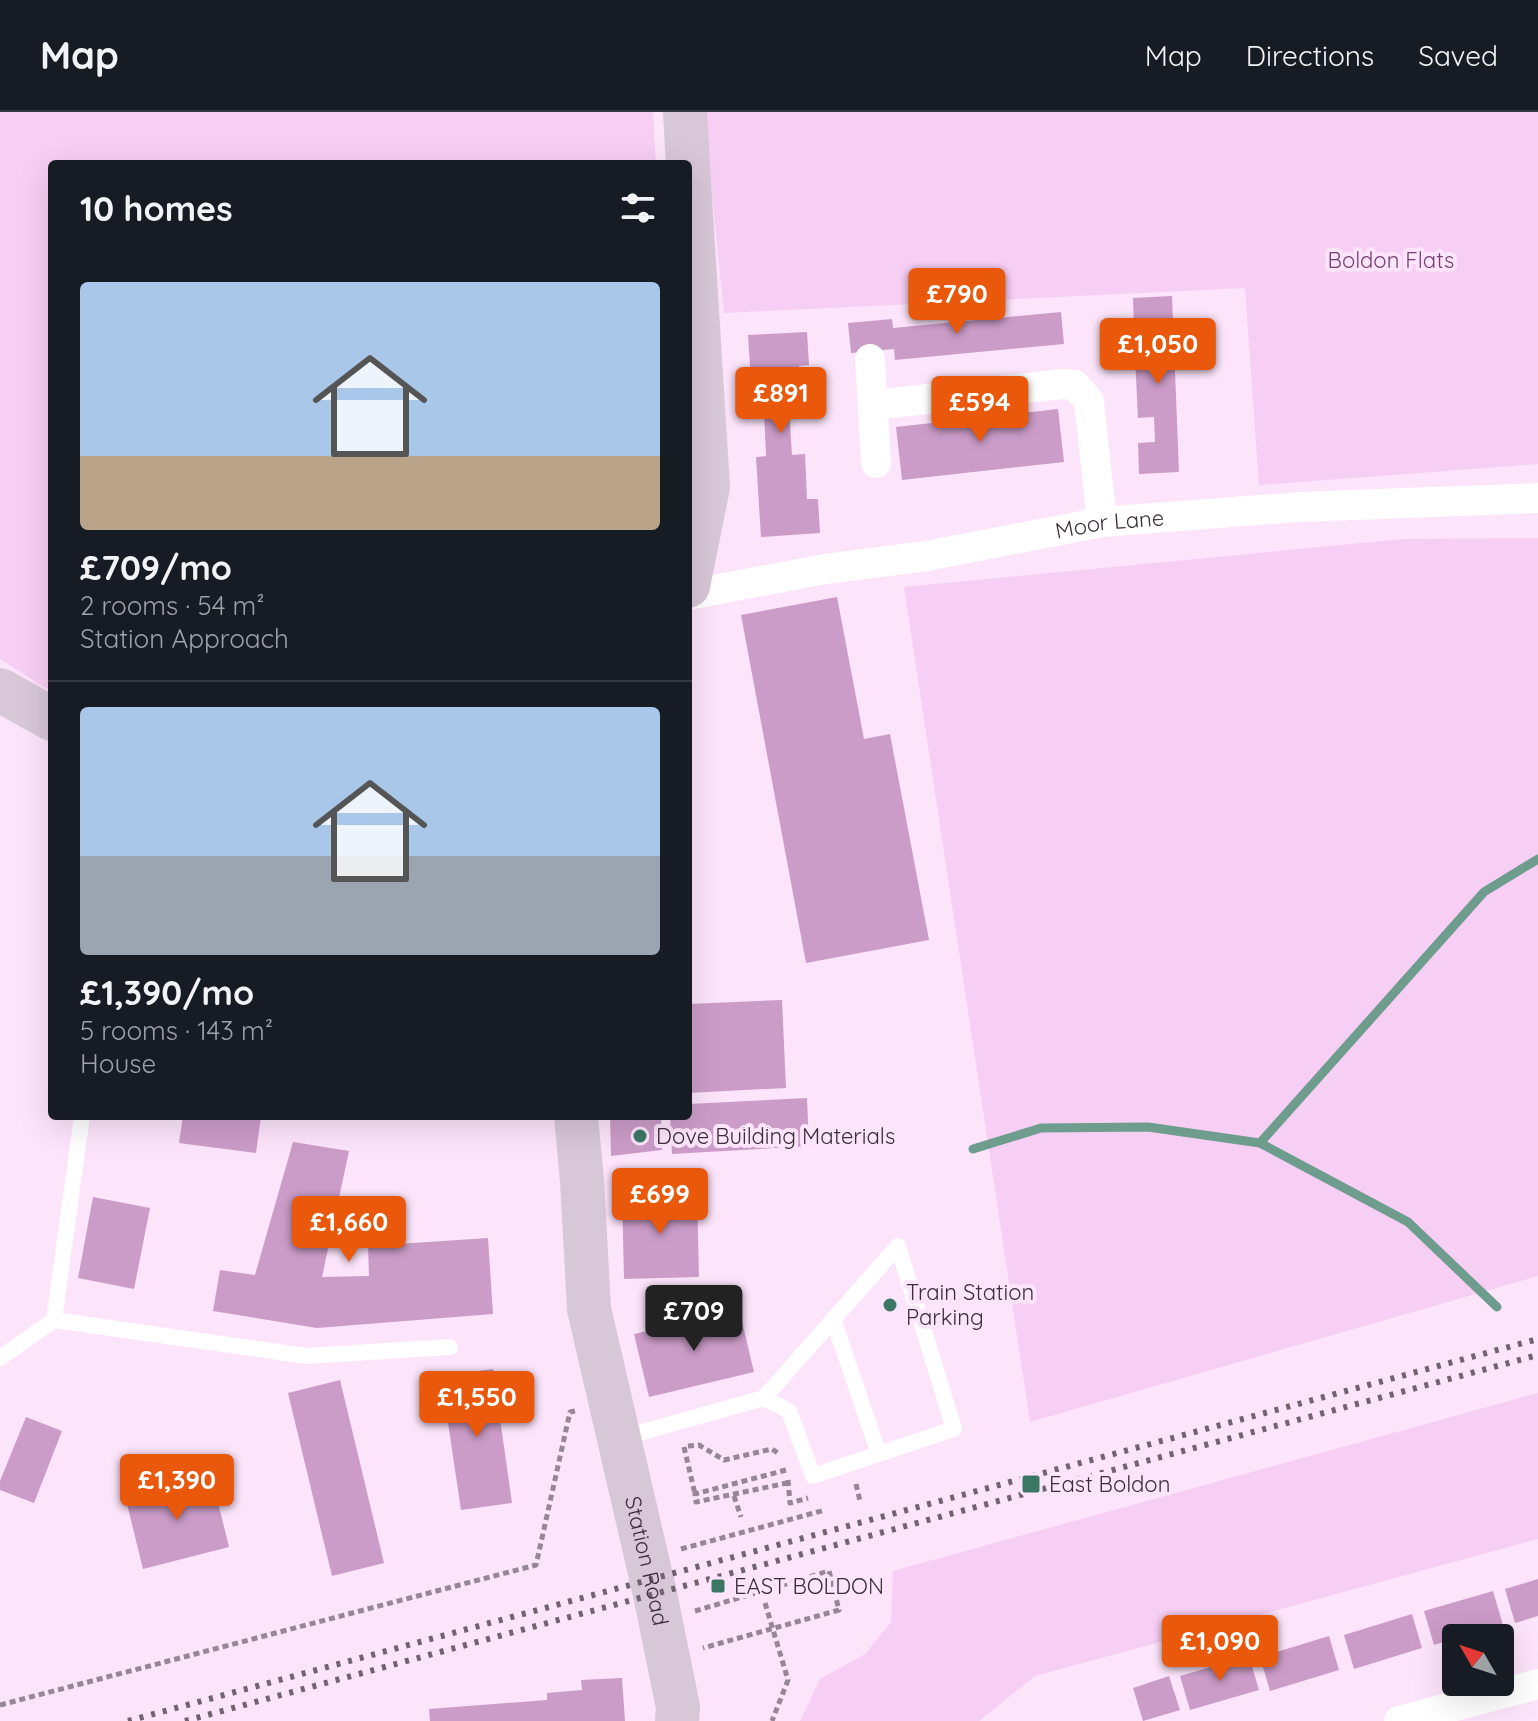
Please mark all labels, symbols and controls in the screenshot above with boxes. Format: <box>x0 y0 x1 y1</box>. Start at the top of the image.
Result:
text: Map <box>40 31 119 79</box>
text: Map <box>1145 38 1202 73</box>
text: Directions <box>1246 38 1374 73</box>
text: Saved <box>1418 38 1498 73</box>
icon: filters <box>616 186 660 230</box>
text: 10 homes <box>80 187 233 230</box>
park label: Boldon Flats <box>1328 246 1454 274</box>
pin: £790 <box>910 268 1004 336</box>
text: £790 <box>926 277 988 310</box>
pin: £1,050 <box>1093 318 1223 386</box>
text: £1,050 <box>1118 327 1198 360</box>
icon: home <box>298 334 442 478</box>
pin: £891 <box>734 367 828 435</box>
text: £891 <box>753 376 809 409</box>
pin: £594 <box>933 376 1027 444</box>
text: £594 <box>949 385 1011 418</box>
street label: Moor Lane <box>1053 503 1165 545</box>
text: £709/mo <box>80 546 232 589</box>
text: 2 rooms · 54 m² <box>80 589 264 622</box>
text: Station Approach <box>80 622 289 655</box>
icon: home <box>298 759 442 903</box>
text: £1,390/mo <box>80 971 254 1014</box>
text: 5 rooms · 143 m² <box>80 1014 273 1047</box>
text: House <box>80 1047 156 1080</box>
place label: Dove Building Materials <box>656 1122 895 1150</box>
marker: Dove Building Materials <box>631 1127 649 1145</box>
pin: £699 <box>613 1168 707 1236</box>
text: £699 <box>630 1177 690 1210</box>
pin: £1,660 <box>284 1196 414 1264</box>
text: £1,660 <box>310 1205 388 1238</box>
place label: Train Station Parking <box>906 1278 1034 1331</box>
pin: £709 <box>647 1285 741 1353</box>
text: £709 <box>663 1294 725 1327</box>
marker: Train Station Parking <box>881 1296 899 1314</box>
pin: £1,550 <box>412 1371 542 1439</box>
text: £1,550 <box>437 1380 517 1413</box>
pin: £1,390 <box>112 1454 242 1522</box>
text: £1,390 <box>138 1463 216 1496</box>
place label: East Boldon <box>1049 1470 1170 1498</box>
marker: East Boldon <box>1020 1473 1042 1495</box>
street label: Station Road <box>619 1493 675 1628</box>
place label: EAST BOLDON <box>734 1572 884 1600</box>
marker: EAST BOLDON <box>709 1577 727 1595</box>
pin: £1,090 <box>1155 1615 1285 1683</box>
text: £1,090 <box>1180 1624 1260 1657</box>
north arrow <box>1442 1624 1514 1696</box>
map controls <box>1442 1624 1514 1696</box>

